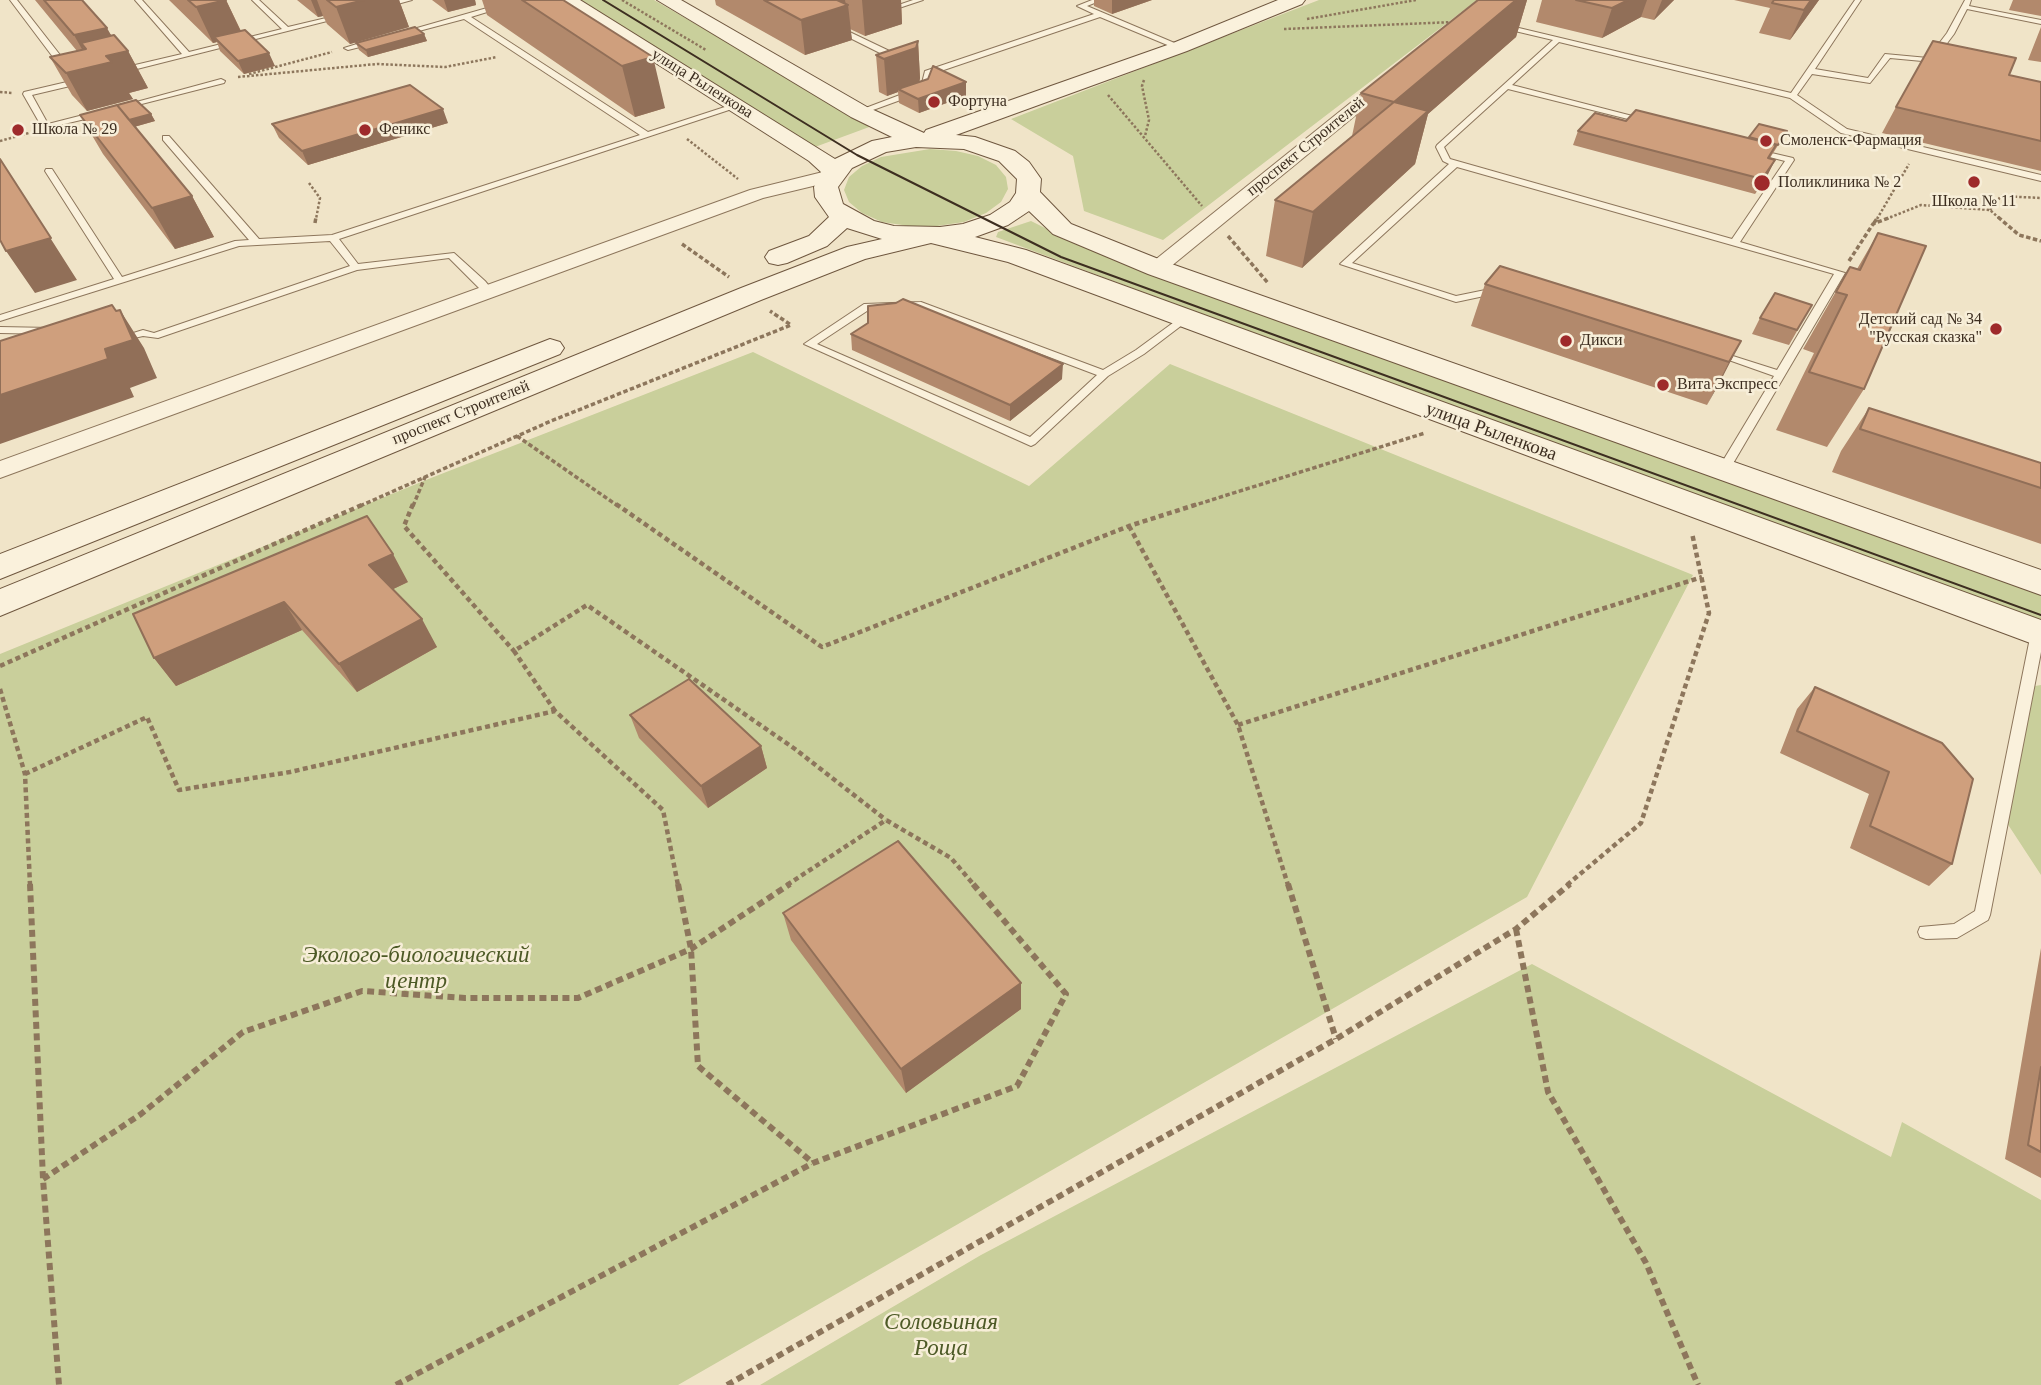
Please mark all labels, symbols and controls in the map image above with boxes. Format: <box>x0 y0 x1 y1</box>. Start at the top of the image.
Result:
street label: улица Рыленкова <box>648 45 756 123</box>
place label: Фортуна <box>948 92 1007 112</box>
marker: Фортуна <box>926 94 942 110</box>
street label: проспект Строителей <box>1243 94 1369 200</box>
place label: Школа № 29 <box>32 120 117 140</box>
place label: Феникс <box>379 120 430 140</box>
marker: Школа № 29 <box>10 122 26 138</box>
marker: Феникс <box>357 122 373 138</box>
place label: Смоленск-Фармация <box>1780 131 1922 151</box>
marker: Смоленск-Фармация <box>1758 133 1774 149</box>
marker: Поликлиника № 2 <box>1752 173 1772 193</box>
place label: Поликлиника № 2 <box>1778 173 1901 193</box>
marker: Школа № 11 <box>1966 174 1982 190</box>
place label: Школа № 11 <box>1932 192 2016 212</box>
place label: Детский сад № 34 "Русская сказка" <box>1859 310 1982 348</box>
marker: Детский сад № 34 "Русская сказка" <box>1988 321 2004 337</box>
place label: Дикси <box>1580 331 1623 351</box>
marker: Дикси <box>1558 333 1574 349</box>
place label: Вита Экспресс <box>1677 375 1778 395</box>
street label: проспект Строителей <box>390 377 532 449</box>
marker: Вита Экспресс <box>1655 377 1671 393</box>
street label: улица Рыленкова <box>1422 398 1560 466</box>
park label: Эколого-биологический центр <box>303 942 529 996</box>
park label: Соловьиная Роща <box>884 1309 998 1363</box>

